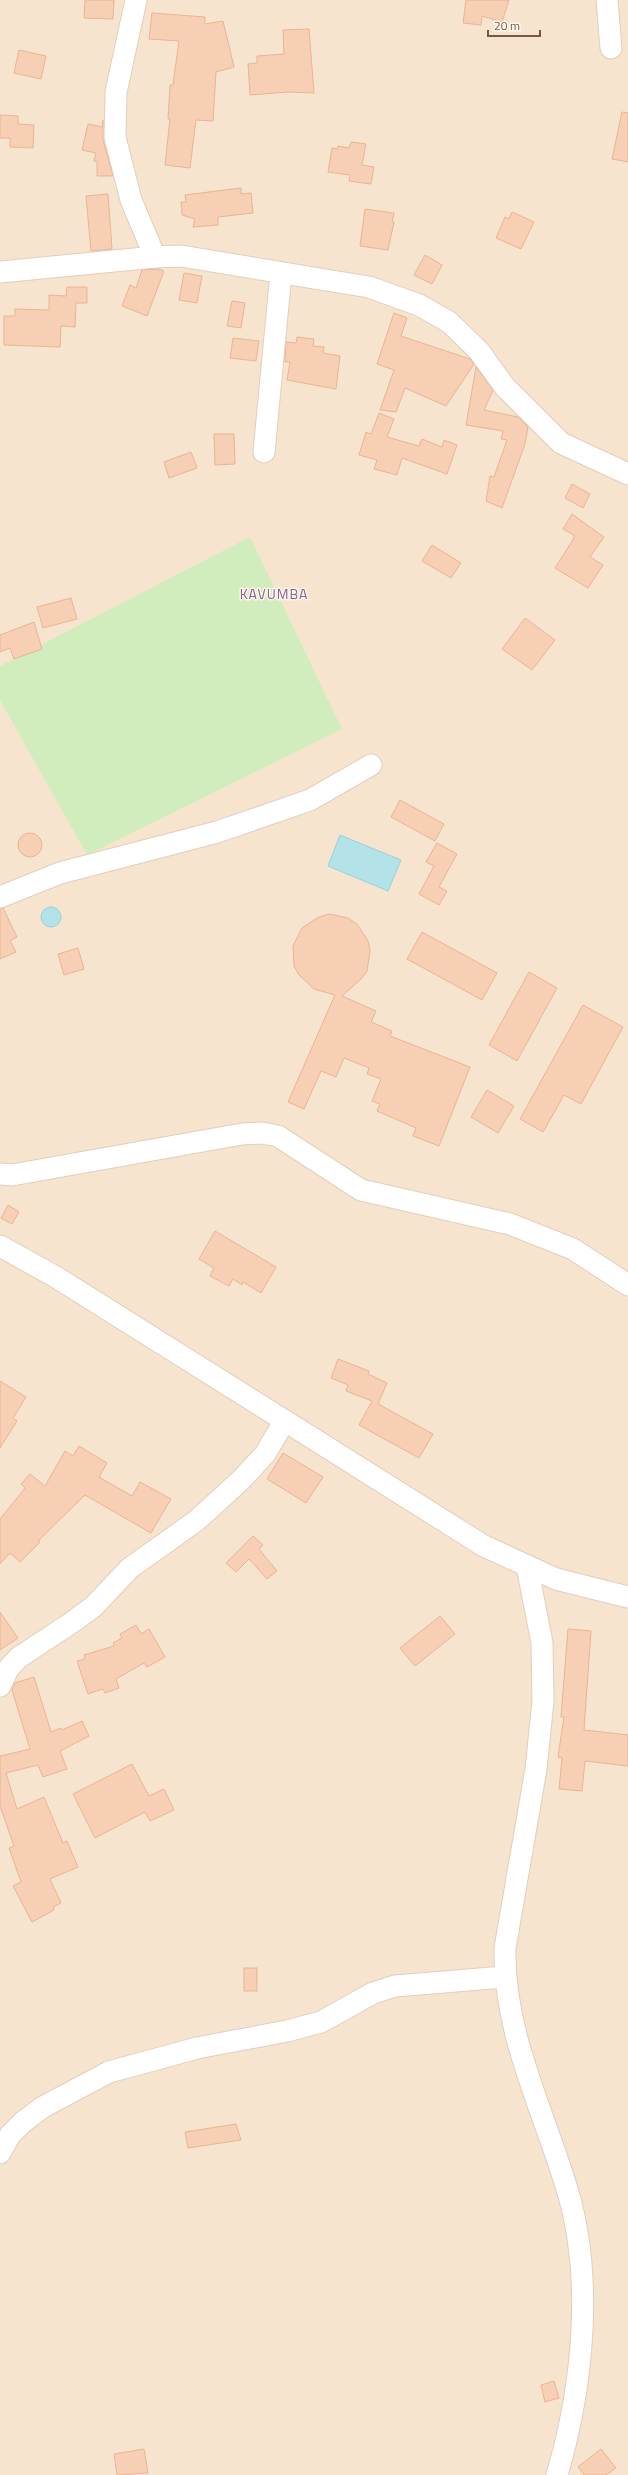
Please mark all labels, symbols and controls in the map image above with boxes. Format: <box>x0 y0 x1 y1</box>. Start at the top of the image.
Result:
scale bar <box>488 12 540 38</box>
text: 20 m <box>494 16 520 35</box>
district label: KAVUMBA <box>240 583 308 604</box>

